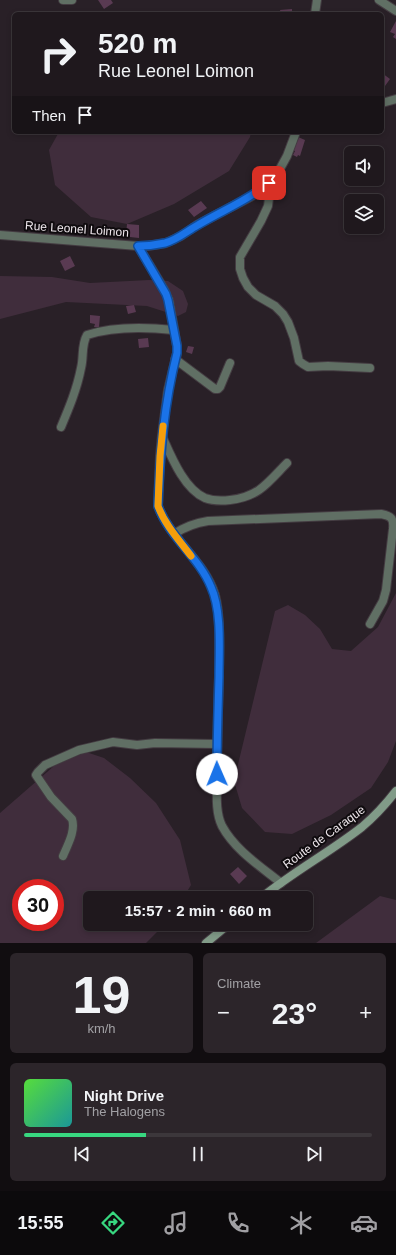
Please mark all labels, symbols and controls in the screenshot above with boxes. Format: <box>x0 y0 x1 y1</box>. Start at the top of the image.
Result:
icon: right <box>32 28 84 80</box>
text: 520 m <box>98 28 177 59</box>
text: Rue Leonel Loimon <box>98 61 254 81</box>
icon: arrive <box>74 104 96 126</box>
text: Then <box>32 107 66 124</box>
map controls <box>344 146 384 234</box>
button: sound <box>344 146 384 186</box>
pin <box>252 166 286 200</box>
icon: arrive <box>258 172 280 194</box>
button: layers <box>344 194 384 234</box>
street label: Rue Leonel Loimon <box>25 218 129 240</box>
position arrow <box>196 753 238 795</box>
street label: Route de Caraque <box>280 802 368 871</box>
speed limit sign: 30 <box>12 879 64 931</box>
text: 15:57 · 2 min · 660 m <box>125 902 271 919</box>
text: 19 <box>73 966 130 1024</box>
text: Climate <box>217 976 261 991</box>
text: 23° <box>272 997 317 1030</box>
text: − <box>217 1000 230 1025</box>
text: + <box>359 1000 372 1025</box>
text: km/h <box>87 1021 116 1036</box>
text: Night Drive <box>84 1087 164 1104</box>
text: The Halogens <box>84 1104 165 1119</box>
icon: previous <box>71 1143 93 1165</box>
icon: pause <box>187 1143 209 1165</box>
icon: next <box>303 1143 325 1165</box>
icon: directions <box>99 1209 127 1237</box>
icon: music <box>162 1209 190 1237</box>
icon: phone <box>224 1209 252 1237</box>
icon: climate <box>287 1209 315 1237</box>
icon: car <box>350 1209 378 1237</box>
text: 15:55 <box>17 1213 64 1233</box>

